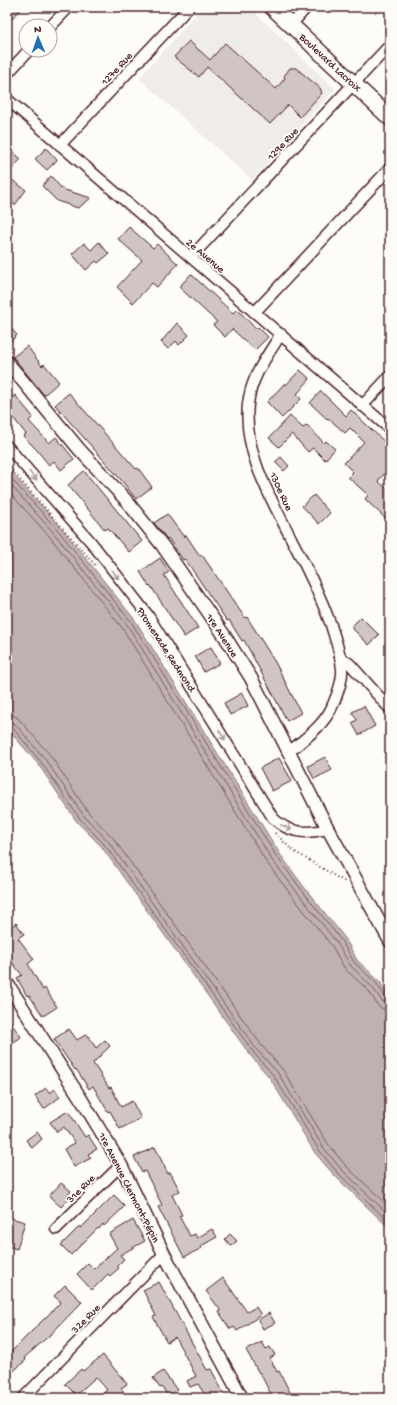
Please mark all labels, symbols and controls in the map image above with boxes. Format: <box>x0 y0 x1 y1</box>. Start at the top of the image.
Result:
north arrow <box>18 18 58 58</box>
text: N <box>34 24 42 36</box>
street label: Boulevard Lacroix <box>296 31 363 95</box>
street label: 127e Rue <box>99 50 136 89</box>
street label: 129e Rue <box>265 125 302 164</box>
street label: 2e Avenue <box>183 237 227 276</box>
one-way arrow <box>28 470 37 481</box>
street label: 130e Rue <box>266 470 294 513</box>
one-way arrow <box>111 568 119 579</box>
street label: Promenade Redmond <box>133 605 198 696</box>
street label: 1re Avenue <box>202 611 240 660</box>
one-way arrow <box>218 729 226 741</box>
one-way arrow <box>280 824 292 832</box>
street label: 1re Avenue Clermont-Pépin <box>95 1130 162 1246</box>
street label: 31e Rue <box>64 1173 98 1207</box>
street label: 32e Rue <box>69 1302 103 1337</box>

